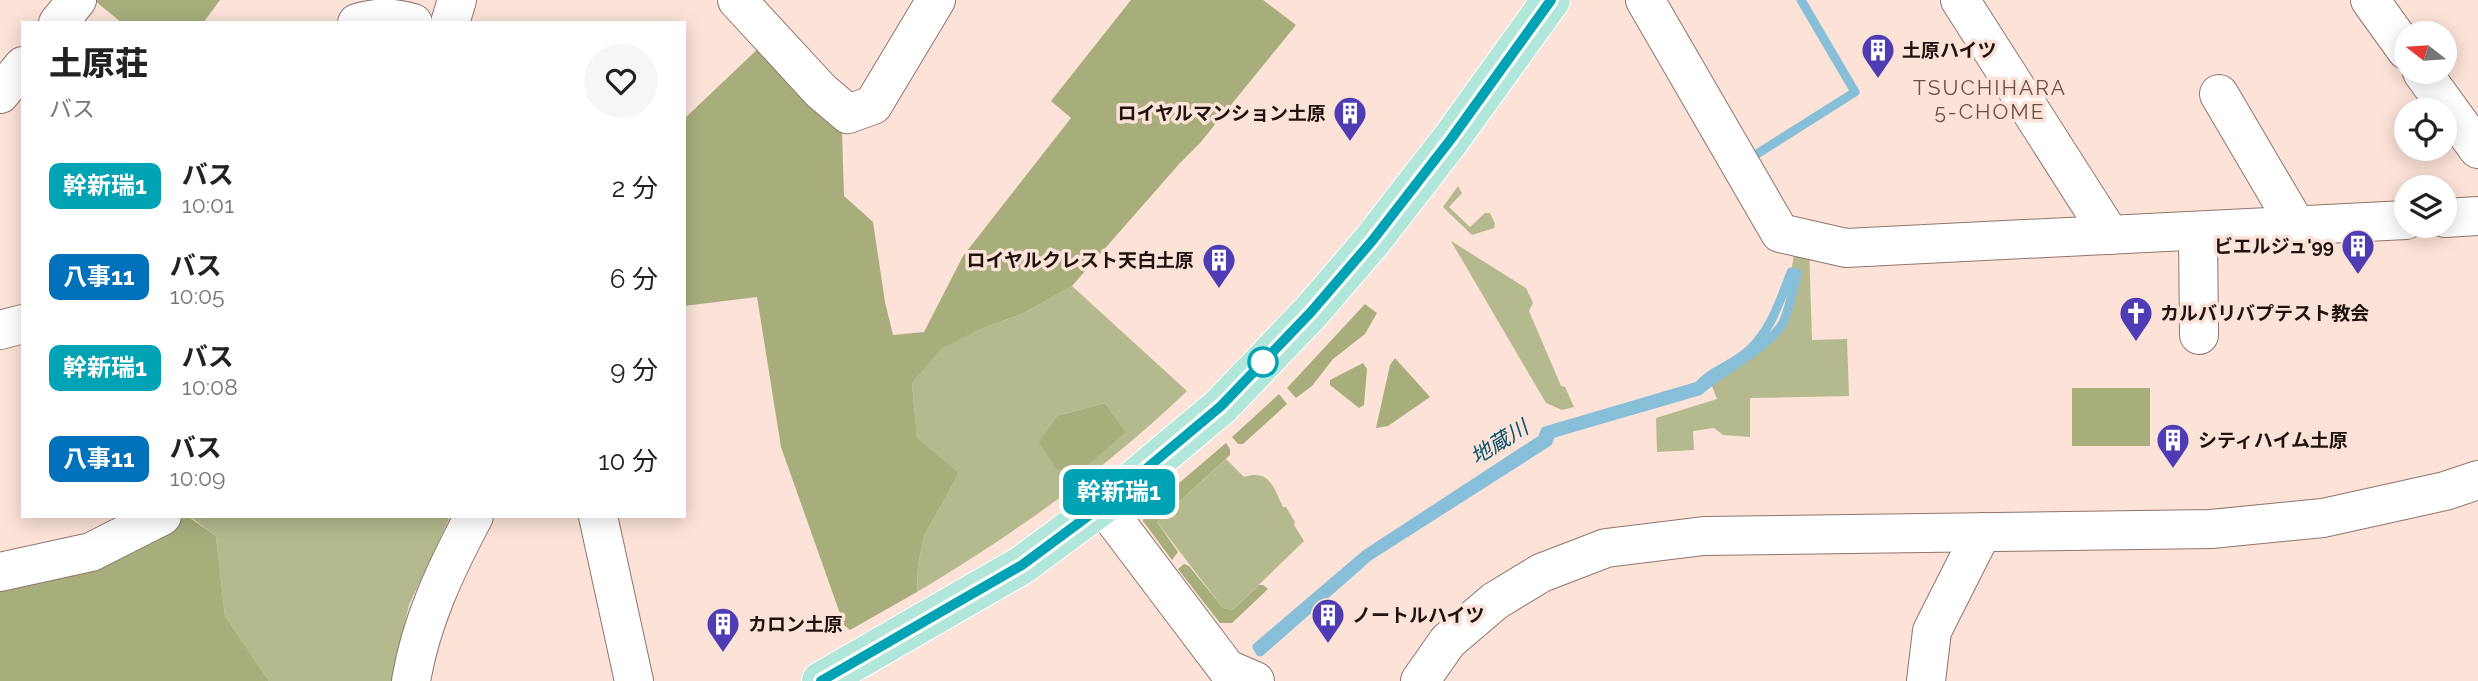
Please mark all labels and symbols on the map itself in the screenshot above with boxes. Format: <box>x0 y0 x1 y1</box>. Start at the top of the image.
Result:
north arrow <box>2394 21 2457 84</box>
building icon: 土原ハイツ <box>1859 31 1897 80</box>
place label: 土原ハイツ <box>1902 39 1997 61</box>
district label: TSUCHIHARA 5-CHOME <box>1913 75 2067 124</box>
building icon: ロイヤルマンション土原 <box>1331 94 1369 143</box>
place label: ロイヤルマンション土原 <box>1118 102 1326 124</box>
building icon: ビエルジュ'99 <box>2339 227 2377 276</box>
place label: ビエルジュ'99 <box>2214 235 2334 257</box>
building icon: ロイヤルクレスト天白土原 <box>1200 241 1238 290</box>
place label: ロイヤルクレスト天白土原 <box>967 249 1194 271</box>
church icon: カルバリバプテスト教会 <box>2117 294 2155 343</box>
place label: カルバリバプテスト教会 <box>2160 302 2369 324</box>
unlabelled marker <box>1248 347 1278 377</box>
water label: 地蔵川 <box>1466 414 1534 469</box>
building icon: シティハイム土原 <box>2154 421 2192 470</box>
place label: シティハイム土原 <box>2198 429 2348 451</box>
line badge: 幹新瑞1 <box>1070 469 1168 515</box>
building icon: ノートルハイツ <box>1309 596 1347 645</box>
place label: ノートルハイツ <box>1352 604 1485 626</box>
building icon: カロン土原 <box>704 605 742 654</box>
place label: カロン土原 <box>748 613 843 635</box>

